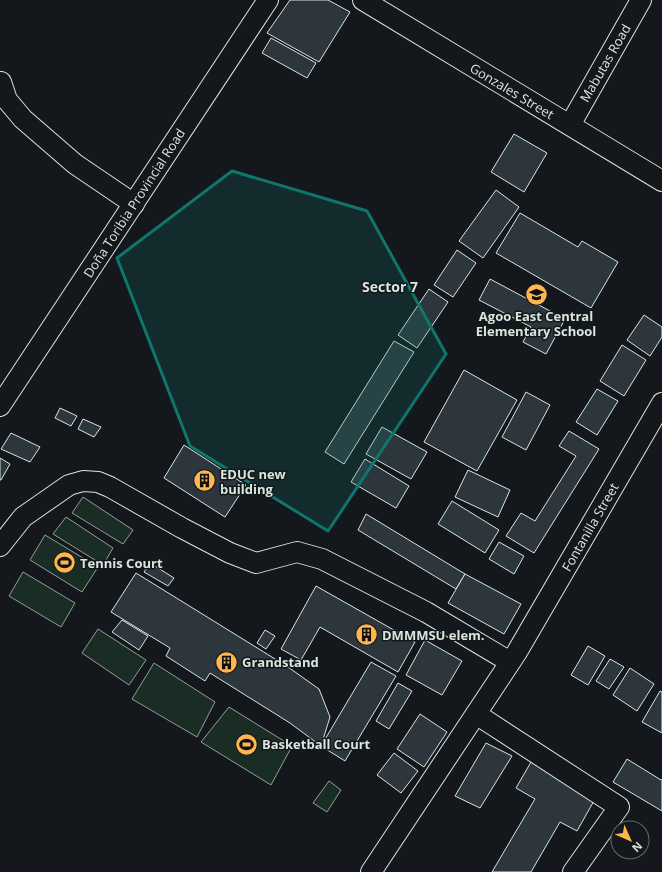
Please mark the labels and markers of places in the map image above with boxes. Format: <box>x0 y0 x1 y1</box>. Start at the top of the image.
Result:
school or university icon: Agoo East Central Elementary School <box>523 281 549 307</box>
place label: Agoo East Central Elementary School <box>476 307 596 340</box>
place label: EDUC new building <box>220 465 286 498</box>
building icon: EDUC new building <box>192 468 218 494</box>
sports icon: Tennis Court <box>51 550 77 576</box>
place label: Tennis Court <box>80 554 163 572</box>
building icon: DMMMSU elem. <box>354 622 380 648</box>
place label: DMMMSU elem. <box>382 626 485 644</box>
building icon: Grandstand <box>214 649 240 675</box>
place label: Grandstand <box>242 653 319 671</box>
sports icon: Basketball Court <box>234 731 260 757</box>
place label: Basketball Court <box>262 735 371 753</box>

